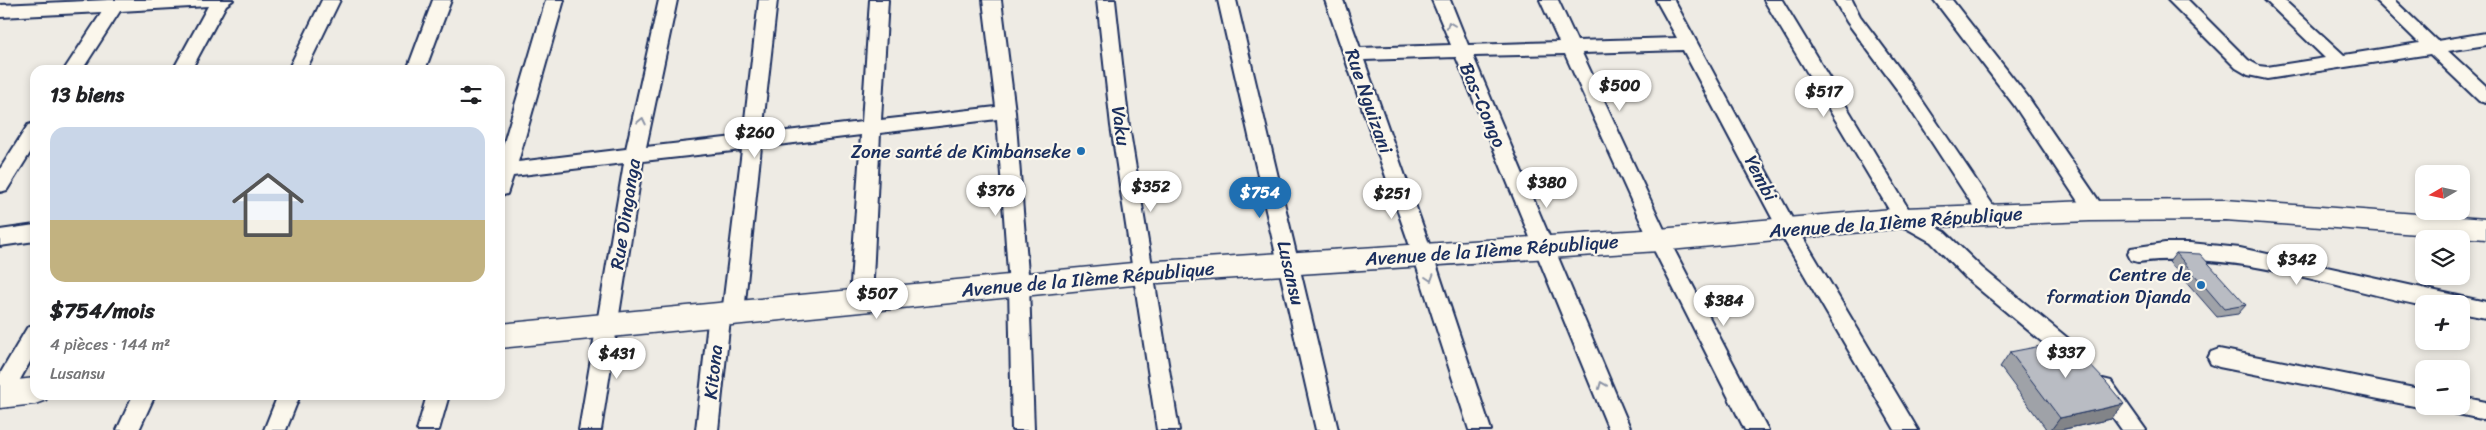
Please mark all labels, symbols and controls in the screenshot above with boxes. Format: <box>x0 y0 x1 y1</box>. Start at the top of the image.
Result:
one-way arrow <box>1446 22 1456 30</box>
street label: Rue Nguizani <box>1336 44 1403 159</box>
street label: Bas-Congo <box>1450 57 1516 153</box>
pin: $500 <box>1590 70 1650 112</box>
text: $500 <box>1600 71 1640 100</box>
text: 13 biens <box>50 76 124 114</box>
pin: $517 <box>1794 76 1854 118</box>
text: $517 <box>1806 77 1842 106</box>
icon: filters <box>457 81 485 109</box>
street label: Vaku <box>1102 104 1140 148</box>
one-way arrow <box>636 116 647 125</box>
pin: $260 <box>725 116 785 159</box>
text: $260 <box>735 118 775 147</box>
place label: Zone santé de Kimbanseke <box>851 135 1071 168</box>
marker: Zone santé de Kimbanseke <box>1075 145 1087 157</box>
street label: Yembi <box>1735 149 1787 208</box>
street label: Rue Dinganga <box>600 156 650 272</box>
icon: home <box>223 160 313 250</box>
north arrow <box>2415 165 2470 220</box>
map controls <box>2415 165 2470 415</box>
pin: $380 <box>1517 166 1577 209</box>
text: $380 <box>1527 168 1567 197</box>
pin: $352 <box>1121 170 1181 213</box>
text: $352 <box>1132 172 1170 201</box>
pin: $376 <box>966 174 1026 217</box>
text: $376 <box>977 176 1015 205</box>
pin: $754 <box>1230 176 1290 219</box>
text: $754 <box>1240 178 1280 207</box>
pin: $251 <box>1362 178 1422 220</box>
text: $251 <box>1374 179 1410 208</box>
street label: Avenue de la IIème République <box>1767 197 2024 247</box>
street label: Avenue de la IIème République <box>1363 225 1620 275</box>
button: layers <box>2415 230 2470 285</box>
street label: Lusansu <box>1268 237 1314 309</box>
pin: $342 <box>2267 244 2327 286</box>
text: $342 <box>2278 245 2316 274</box>
street label: Avenue de la IIème République <box>959 251 1216 307</box>
place label: Centre de formation Djanda <box>2046 258 2191 313</box>
one-way arrow <box>1425 273 1435 281</box>
pin: $507 <box>847 278 907 320</box>
text: $507 <box>857 279 897 308</box>
marker: Centre de formation Djanda <box>2195 279 2207 291</box>
pin: $384 <box>1694 284 1754 327</box>
text: $384 <box>1704 286 1744 315</box>
text: $754/mois <box>50 292 155 330</box>
button: + <box>2415 295 2470 350</box>
text: 4 pièces · 144 m² <box>50 330 170 359</box>
pin: $337 <box>2036 336 2096 379</box>
pin: $431 <box>587 338 647 380</box>
text: $337 <box>2047 338 2085 367</box>
text: $431 <box>599 339 635 368</box>
street label: Kitona <box>694 343 732 401</box>
text: Lusansu <box>50 359 105 388</box>
button: − <box>2415 360 2470 415</box>
one-way arrow <box>1597 381 1608 390</box>

